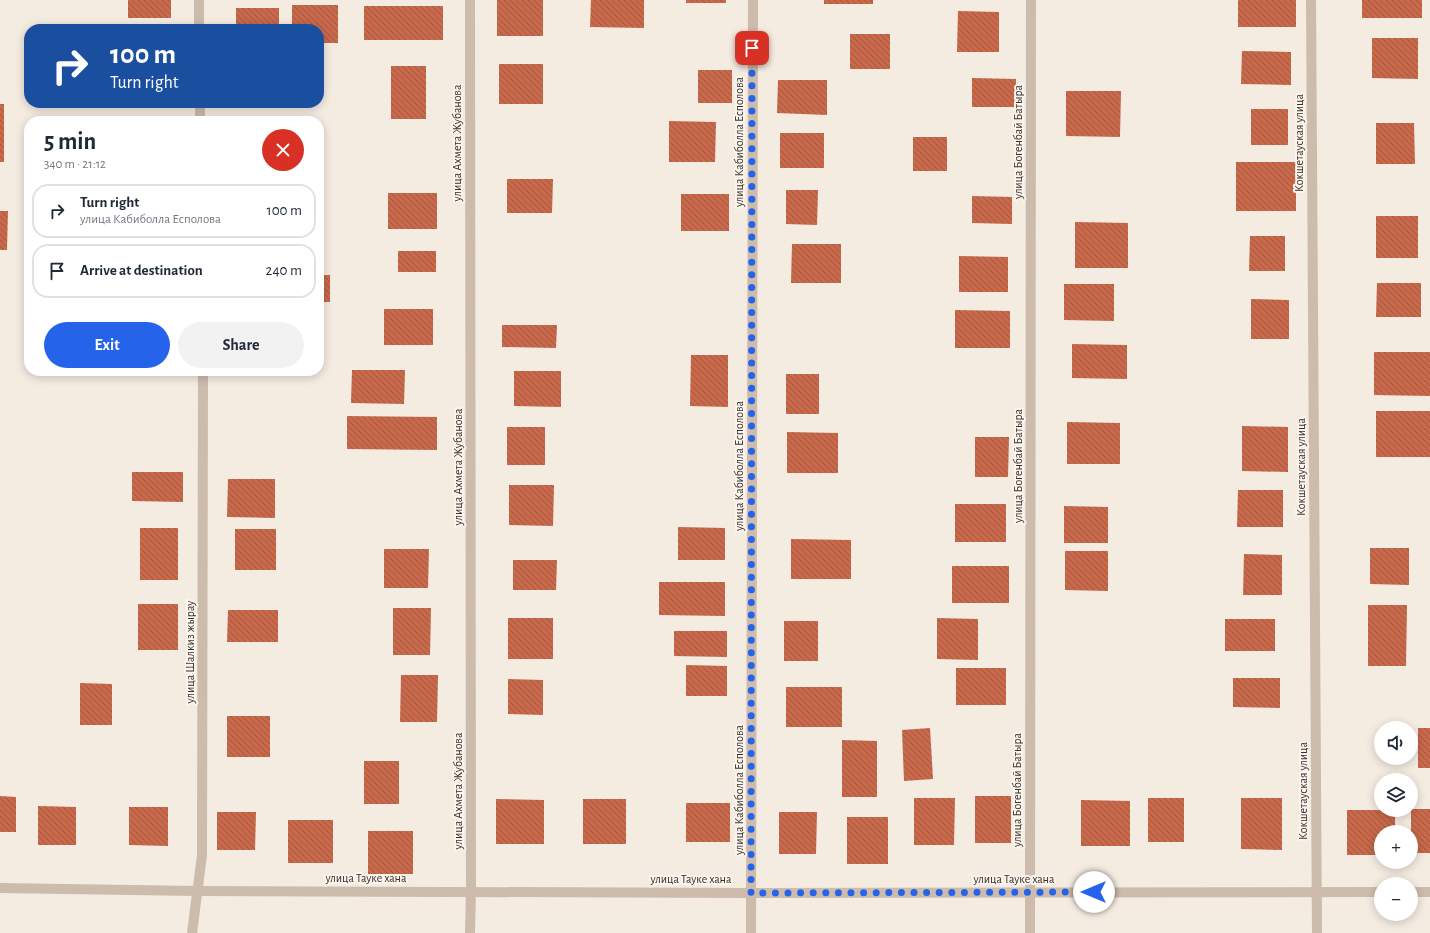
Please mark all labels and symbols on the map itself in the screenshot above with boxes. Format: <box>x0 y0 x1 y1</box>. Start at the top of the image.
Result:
pin <box>735 31 769 65</box>
street label: улица Кабиболла Есполова <box>733 76 746 208</box>
street label: улица Ахмета Жубанова <box>451 84 464 202</box>
street label: улица Богенбай Батыра <box>1012 84 1025 200</box>
street label: Кокшетауская улица <box>1293 93 1306 192</box>
street label: улица Кабиболла Есполова <box>733 400 746 532</box>
street label: улица Ахмета Жубанова <box>452 408 465 526</box>
street label: улица Богенбай Батыра <box>1012 408 1025 524</box>
street label: Кокшетауская улица <box>1295 417 1308 516</box>
street label: улица Шалкиз жырау <box>184 601 197 704</box>
street label: улица Кабиболла Есполова <box>733 724 746 856</box>
street label: улица Ахмета Жубанова <box>452 732 465 850</box>
street label: улица Богенбай Батыра <box>1011 732 1024 848</box>
street label: Кокшетауская улица <box>1297 741 1310 840</box>
position arrow <box>1073 871 1115 913</box>
street label: улица Тауке хана <box>324 872 407 885</box>
street label: улица Тауке хана <box>649 873 732 886</box>
street label: улица Тауке хана <box>972 873 1055 886</box>

